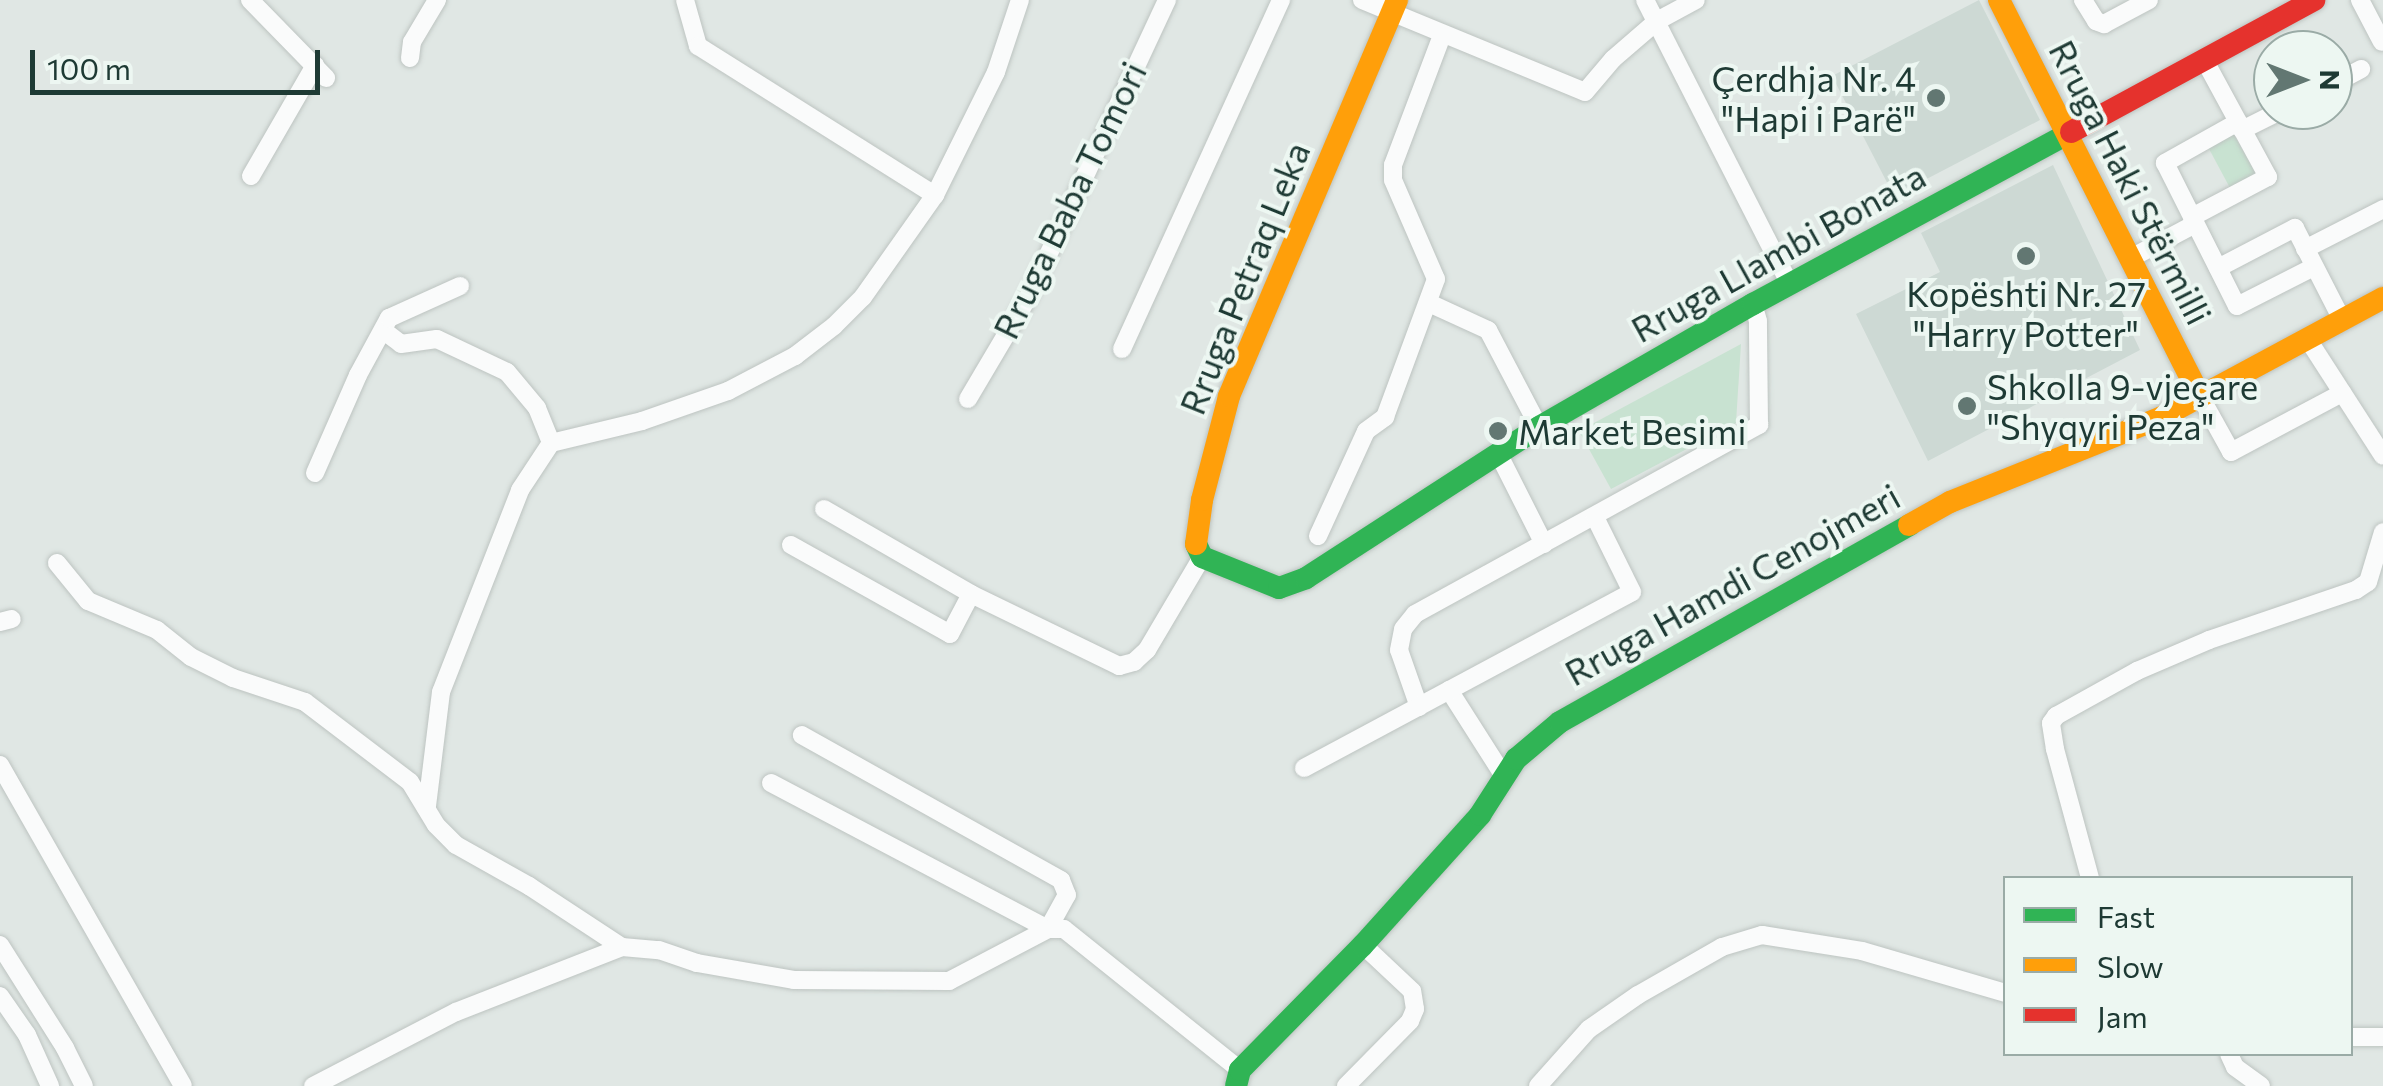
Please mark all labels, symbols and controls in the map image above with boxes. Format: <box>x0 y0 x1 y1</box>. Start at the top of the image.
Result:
scale bar <box>35 30 325 92</box>
north arrow <box>2253 30 2353 130</box>
street label: Rruga Haki Stërmilli <box>2041 33 2221 331</box>
text: 100 m <box>47 49 131 86</box>
street label: Rruga Baba Tomori <box>984 55 1154 345</box>
place label: Çerdhja Nr. 4 "Hapi i Parë" <box>1711 57 1916 139</box>
text: N <box>2314 70 2348 91</box>
marker: Çerdhja Nr. 4 "Hapi i Parë" <box>1925 87 1947 109</box>
street label: Rruga Petraq Leka <box>1170 136 1318 420</box>
street label: Rruga Llambi Bonata <box>1624 154 1932 350</box>
marker: Kopështi Nr. 27 "Harry Potter" <box>2015 245 2037 267</box>
place label: Kopështi Nr. 27 "Harry Potter" <box>1906 272 2146 354</box>
place label: Shkolla 9-vjeçare "Shyqyri Peza" <box>1987 365 2258 447</box>
marker: Shkolla 9-vjeçare "Shyqyri Peza" <box>1956 395 1978 417</box>
place label: Market Besimi <box>1518 410 1746 452</box>
marker: Market Besimi <box>1487 420 1509 442</box>
street label: Rruga Hamdi Cenojmeri <box>1557 474 1907 694</box>
legend <box>2003 876 2353 1056</box>
text: Fast <box>2097 897 2155 934</box>
text: Slow <box>2097 947 2164 984</box>
text: Jam <box>2097 997 2148 1034</box>

